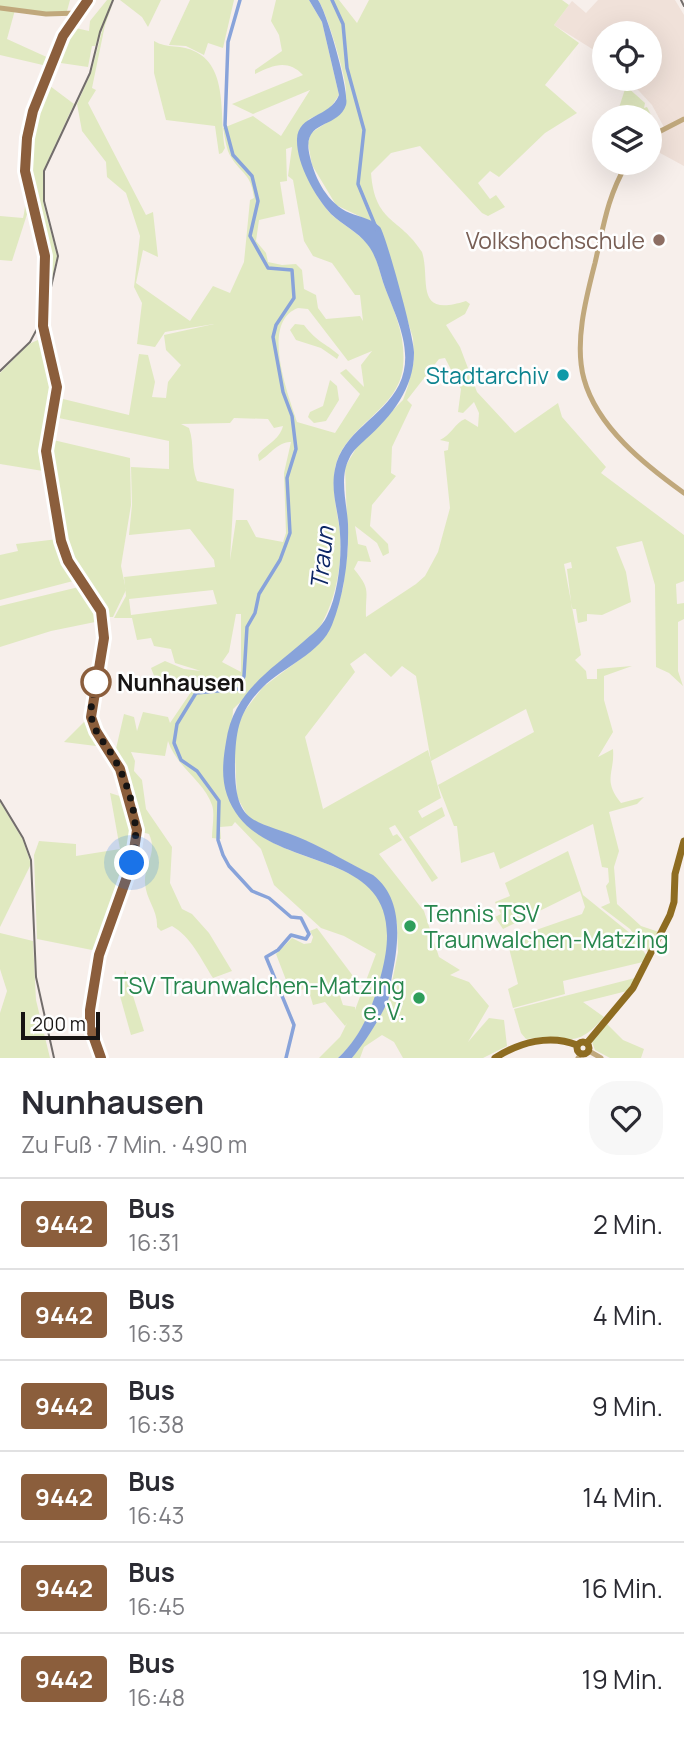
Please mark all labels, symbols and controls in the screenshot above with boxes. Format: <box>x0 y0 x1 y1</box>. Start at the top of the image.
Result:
map controls <box>592 21 662 175</box>
button: locate <box>592 21 662 91</box>
button: layers <box>592 105 662 175</box>
place label: Volkshochschule <box>466 224 645 256</box>
marker: Volkshochschule <box>651 232 667 248</box>
place label: Stadtarchiv <box>426 359 549 391</box>
marker: Stadtarchiv <box>555 367 571 383</box>
water label: Traun <box>301 524 341 591</box>
place label: Nunhausen <box>117 666 245 698</box>
marker: Nunhausen <box>81 667 111 697</box>
your location <box>114 845 149 880</box>
place label: Tennis TSV Traunwalchen-Matzing <box>424 897 669 955</box>
marker: Tennis TSV Traunwalchen-Matzing <box>402 918 418 934</box>
place label: TSV Traunwalchen-Matzing e. V. <box>115 969 405 1027</box>
marker: TSV Traunwalchen-Matzing e. V. <box>411 990 427 1006</box>
scale bar <box>21 1009 100 1041</box>
text: 200 m <box>32 1011 86 1037</box>
text: Nunhausen <box>21 1079 204 1124</box>
button: heart <box>589 1081 663 1155</box>
text: Zu Fuß · 7 Min. · 490 m <box>21 1128 247 1160</box>
text: Bus <box>128 1190 175 1226</box>
text: 2 Min. <box>593 1206 663 1242</box>
text: 9442 <box>35 1207 93 1240</box>
text: 16:31 <box>128 1226 180 1258</box>
text: Bus <box>128 1281 175 1317</box>
text: 4 Min. <box>593 1297 663 1333</box>
text: 9442 <box>35 1298 93 1331</box>
text: 16:33 <box>128 1317 184 1349</box>
text: Bus <box>128 1372 175 1408</box>
text: 9 Min. <box>592 1388 663 1424</box>
text: 9442 <box>35 1389 93 1422</box>
text: 16:38 <box>128 1408 184 1440</box>
text: Bus <box>128 1463 175 1499</box>
text: 14 Min. <box>582 1479 663 1515</box>
text: 9442 <box>35 1480 93 1513</box>
text: 16:43 <box>128 1499 185 1531</box>
text: Bus <box>128 1554 175 1590</box>
text: 16 Min. <box>582 1570 663 1606</box>
text: 9442 <box>35 1571 93 1604</box>
text: 16:45 <box>128 1590 185 1622</box>
text: Bus <box>128 1645 175 1681</box>
text: 19 Min. <box>582 1661 663 1697</box>
text: 9442 <box>35 1662 93 1695</box>
text: 16:48 <box>128 1681 185 1713</box>

